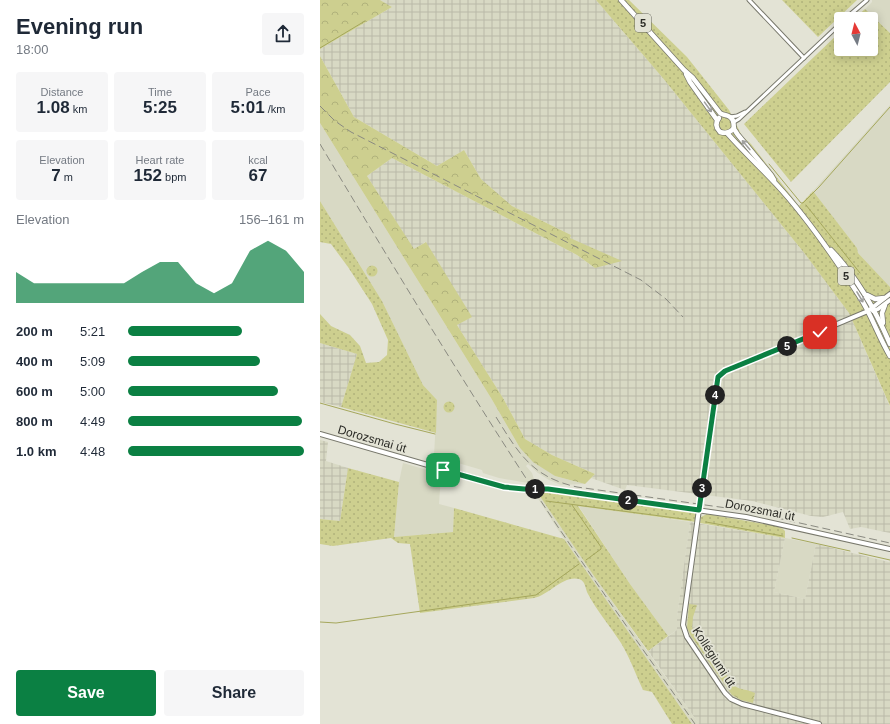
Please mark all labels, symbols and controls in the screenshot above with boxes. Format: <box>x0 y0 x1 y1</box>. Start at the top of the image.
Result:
north arrow <box>834 12 878 56</box>
map controls <box>834 12 878 56</box>
button: share <box>262 13 304 55</box>
text: Evening run <box>16 14 143 39</box>
road number: 5 <box>635 14 651 32</box>
text: 18:00 <box>16 42 49 57</box>
text: Distance <box>41 86 83 98</box>
text: Time <box>148 86 172 98</box>
text: Pace <box>245 86 271 98</box>
text: 1.08 <box>37 98 70 117</box>
text: 5:25 <box>143 98 177 117</box>
text: 5:01 <box>231 98 265 117</box>
one-way arrow <box>704 101 712 112</box>
text: km <box>70 103 87 115</box>
text: /km <box>265 103 285 115</box>
one-way arrow <box>742 139 750 150</box>
text: Elevation <box>39 154 85 166</box>
text: Heart rate <box>136 154 184 166</box>
text: kcal <box>248 154 268 166</box>
text: 7 <box>51 166 61 185</box>
text: 152 <box>134 166 162 185</box>
text: 67 <box>249 166 267 185</box>
text: m <box>61 171 73 183</box>
text: bpm <box>162 171 186 183</box>
text: Elevation <box>16 212 69 227</box>
text: 156–161 m <box>239 212 304 227</box>
road number: 5 <box>838 267 854 285</box>
one-way arrow <box>856 291 864 302</box>
pin <box>803 315 837 349</box>
icon: check <box>809 321 831 343</box>
text: 200 m <box>16 324 53 339</box>
text: 5:21 <box>80 324 105 339</box>
pin: 5 <box>777 336 797 356</box>
text: 5 <box>784 340 790 352</box>
text: 400 m <box>16 354 53 369</box>
text: 5:09 <box>80 354 105 369</box>
text: 600 m <box>16 384 53 399</box>
text: 5:00 <box>80 384 105 399</box>
pin: 4 <box>705 385 725 405</box>
text: 4 <box>712 389 718 401</box>
text: 800 m <box>16 414 53 429</box>
text: 4:49 <box>80 414 105 429</box>
street label: Dorozsmai út <box>336 423 409 456</box>
text: 1.0 km <box>16 444 56 459</box>
text: 4:48 <box>80 444 105 459</box>
pin <box>426 453 460 487</box>
icon: arrive <box>432 459 454 481</box>
pin: 3 <box>692 478 712 498</box>
pin: 1 <box>525 479 545 499</box>
text: 3 <box>699 482 705 494</box>
text: 1 <box>532 483 538 495</box>
pin: 2 <box>618 490 638 510</box>
text: 2 <box>625 494 631 506</box>
street label: Dorozsmai út <box>724 496 797 524</box>
street label: Kollégiumi út <box>689 624 739 690</box>
button: Save <box>16 670 156 716</box>
button: Share <box>164 670 304 716</box>

